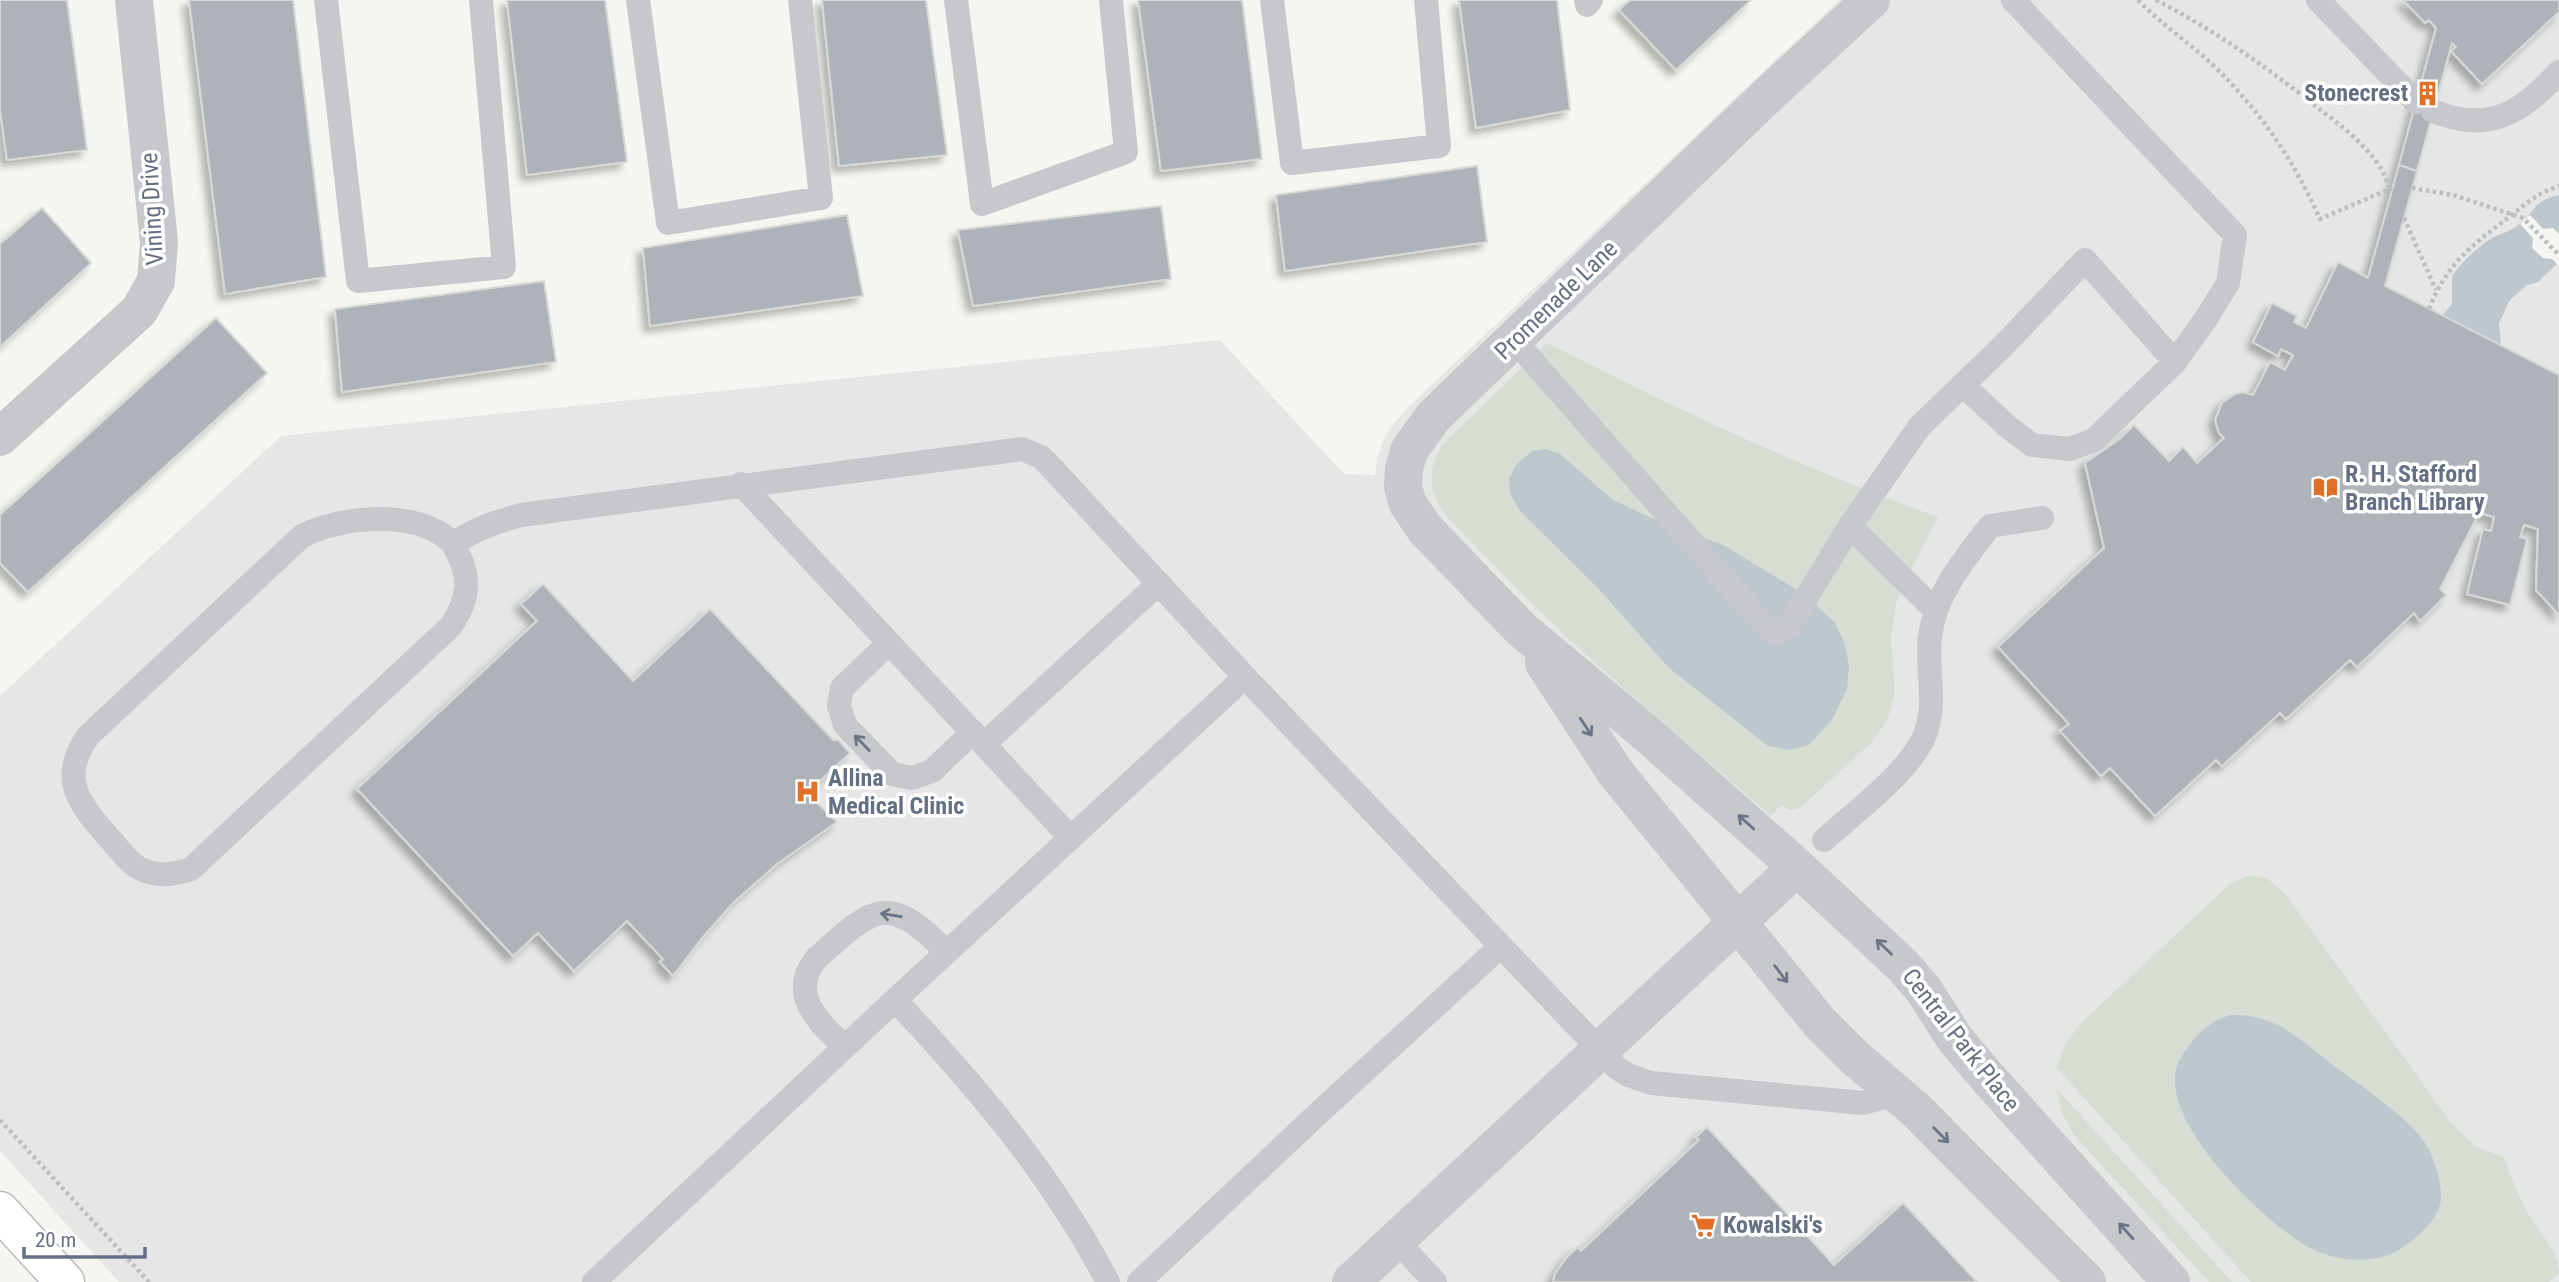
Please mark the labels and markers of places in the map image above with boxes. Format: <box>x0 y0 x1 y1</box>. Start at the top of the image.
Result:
place label: Stonecrest <box>2304 79 2408 107</box>
building icon: Stonecrest <box>2414 79 2442 107</box>
place label: R. H. Stafford Branch Library <box>2345 460 2485 516</box>
library icon: R. H. Stafford Branch Library <box>2311 474 2339 502</box>
place label: Allina Medical Clinic <box>828 764 964 820</box>
hospital icon: Allina Medical Clinic <box>794 778 822 806</box>
supermarket icon: Kowalski's <box>1689 1211 1717 1239</box>
place label: Kowalski's <box>1723 1211 1823 1239</box>

